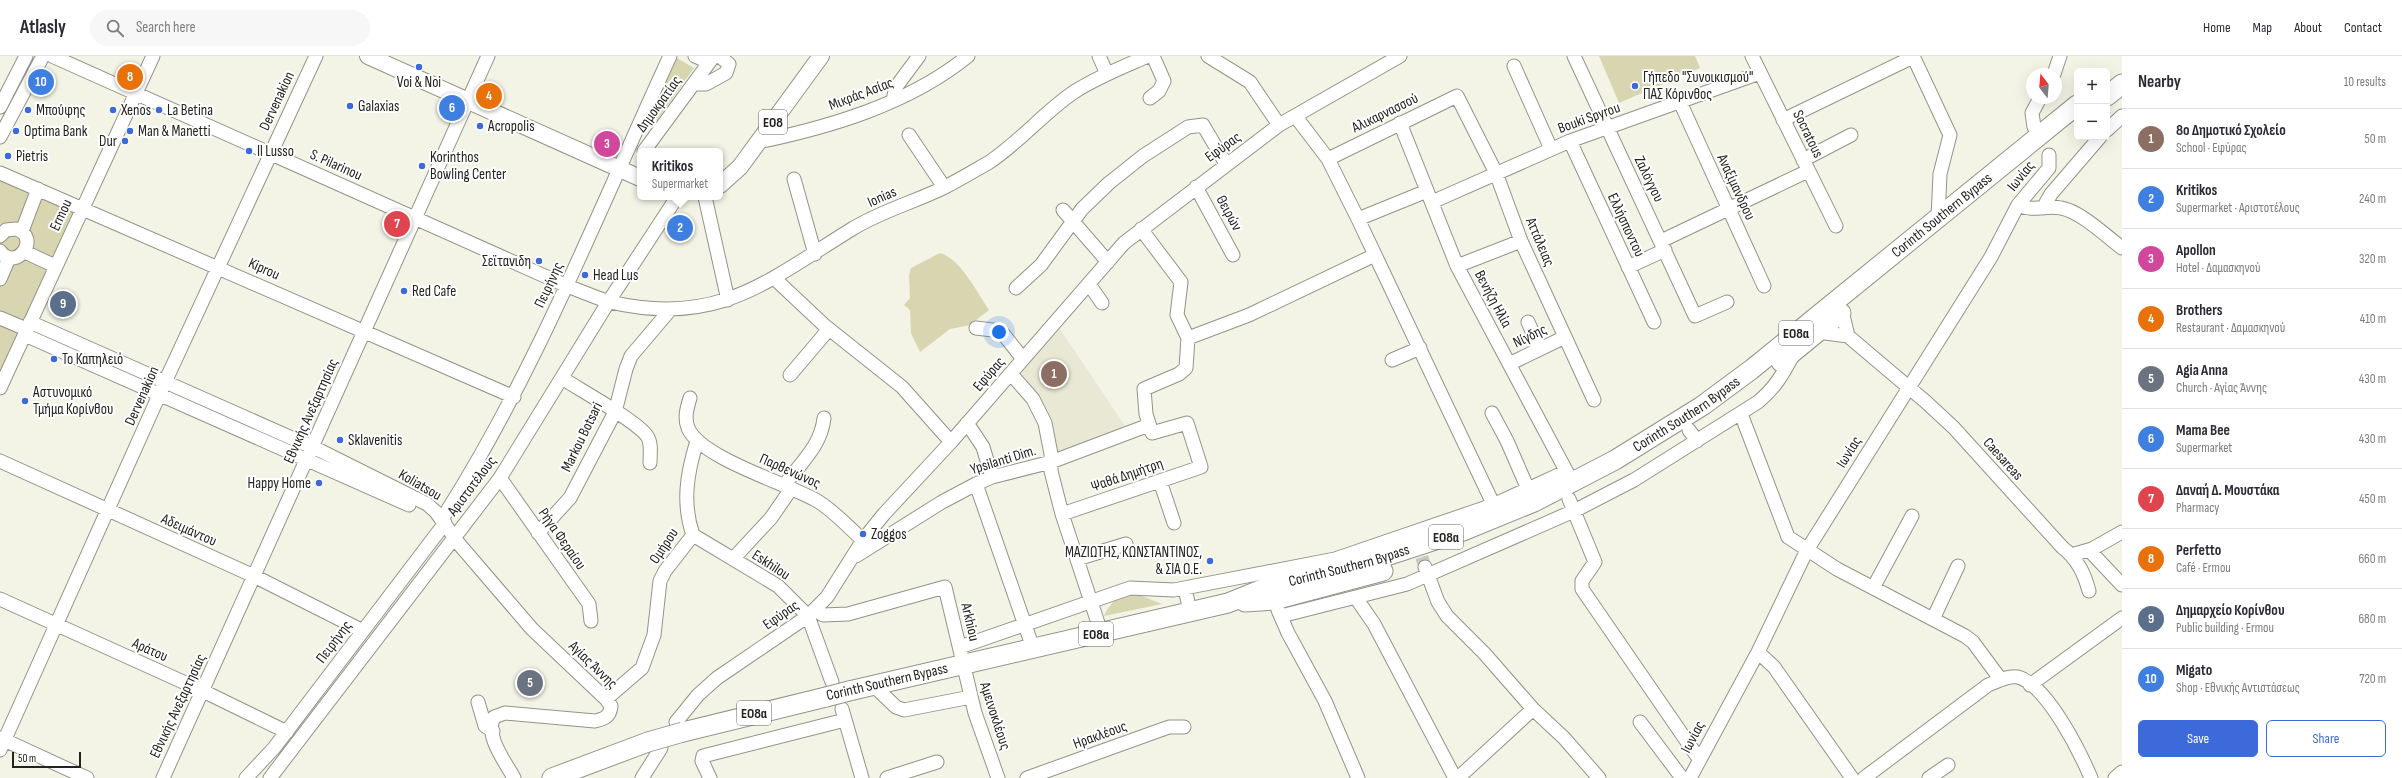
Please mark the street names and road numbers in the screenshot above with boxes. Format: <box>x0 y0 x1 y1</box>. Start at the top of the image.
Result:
street label: Dervenakion <box>255 68 299 134</box>
street label: Δημοκρατίας <box>632 72 686 136</box>
street label: Μικράς Ασίας <box>826 73 896 115</box>
street label: Αλικαρνασσού <box>1348 89 1421 138</box>
street label: Bouki Spyrou <box>1555 98 1623 138</box>
street label: Socratous <box>1788 107 1828 161</box>
road number: ΕΟ8 <box>759 110 787 134</box>
street label: Εφύρας <box>1201 128 1245 166</box>
street label: S. Pilarinou <box>307 145 365 185</box>
street label: Αναξίμανδρου <box>1712 150 1760 223</box>
street label: Ζαλόγγου <box>1630 153 1668 205</box>
street label: Ιωνίας <box>2003 157 2039 195</box>
street label: Corinth Southern Bypass <box>1887 168 1996 262</box>
street label: Ionias <box>865 182 899 212</box>
street label: Ελλήσποντου <box>1603 190 1649 260</box>
street label: Θειρών <box>1212 192 1247 234</box>
street label: Ermou <box>45 196 77 234</box>
street label: Αττάλειας <box>1521 214 1559 269</box>
street label: Kiprou <box>245 254 283 284</box>
street label: Πειρήνης <box>530 259 568 311</box>
street label: Βενήζη Ηλία <box>1470 267 1516 332</box>
street label: Νίγδης <box>1510 320 1550 352</box>
road number: ΕΟ8α <box>1779 321 1813 345</box>
street label: Εφύρας <box>969 353 1009 395</box>
street label: Εθνικής Ανεξαρτησίας <box>279 355 343 466</box>
street label: Dervenakion <box>121 363 163 429</box>
street label: Corinth Southern Bypass <box>1629 372 1744 456</box>
street label: Markou Botsari <box>557 399 607 475</box>
street label: Ιωνίας <box>1832 433 1866 471</box>
street label: Caesareas <box>1979 434 2027 484</box>
street label: Ypsilanti Dim. <box>968 441 1038 479</box>
street label: Παρθενώνος <box>756 449 824 493</box>
street label: Αριστοτέλους <box>443 452 501 521</box>
street label: Ψαθά Δημήτρη <box>1088 454 1166 496</box>
street label: Koliatsou <box>395 465 445 505</box>
street label: Ρήγα Φεραίου <box>534 504 590 574</box>
street label: Αδειμάντου <box>157 509 220 551</box>
street label: Ομήρου <box>645 524 683 568</box>
road number: ΕΟ8α <box>1429 525 1463 549</box>
street label: Corinth Southern Bypass <box>1287 540 1412 591</box>
street label: Eskhilou <box>748 546 794 584</box>
street label: Εφύρας <box>759 596 803 634</box>
street label: Arkhiou <box>956 600 984 643</box>
street label: Πειρήνης <box>312 617 356 667</box>
road number: ΕΟ8α <box>1079 622 1113 646</box>
street label: Αράτου <box>128 633 171 666</box>
street label: Αγίας Άννης <box>564 636 622 693</box>
street label: Εθνικής Ανεξαρτησίας <box>146 651 211 761</box>
street label: Corinth Southern Bypass <box>824 659 950 705</box>
street label: Αμεινοκλέους <box>975 679 1015 752</box>
road number: ΕΟ8α <box>737 701 771 725</box>
street label: Ηρακλέους <box>1070 716 1130 753</box>
street label: Ιωνίας <box>1677 718 1709 756</box>

